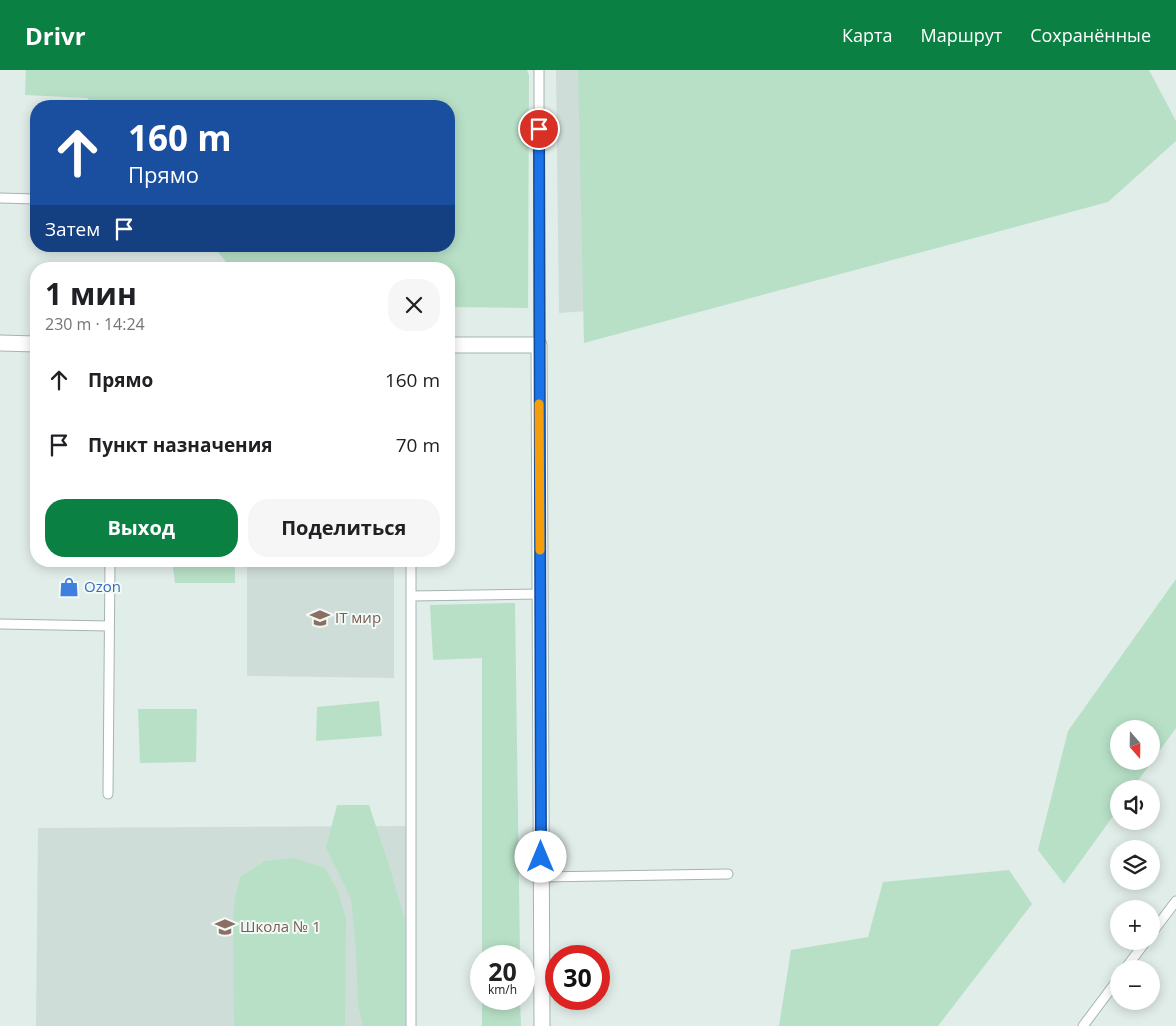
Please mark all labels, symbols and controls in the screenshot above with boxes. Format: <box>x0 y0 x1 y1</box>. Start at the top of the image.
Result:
text: Drivr <box>25 19 86 52</box>
text: Карта <box>842 23 892 47</box>
text: Маршрут <box>920 23 1002 47</box>
text: Сохранённые <box>1030 23 1151 47</box>
pin <box>518 108 560 150</box>
text: 160 m <box>128 114 232 161</box>
icon: arrive <box>525 115 553 143</box>
icon: ahead <box>45 120 110 185</box>
text: Прямо <box>128 159 199 189</box>
icon: arrive <box>110 215 138 243</box>
text: Затем <box>45 216 100 242</box>
text: 1 мин <box>45 273 137 314</box>
button: close <box>388 279 440 331</box>
text: 230 m · 14:24 <box>45 313 145 335</box>
icon: ahead <box>45 366 73 394</box>
text: Прямо <box>88 367 153 393</box>
text: 160 m <box>385 367 440 393</box>
icon: arrive <box>45 431 73 459</box>
text: Пункт назначения <box>88 432 273 458</box>
text: 70 m <box>396 432 440 458</box>
button: Выход <box>45 499 238 557</box>
button: Поделиться <box>248 499 440 557</box>
shop icon: Ozon <box>58 576 80 598</box>
place label: Ozon <box>84 576 121 596</box>
school or university icon: IT мир <box>309 607 331 629</box>
place label: IT мир <box>335 607 381 627</box>
north arrow <box>1110 720 1160 770</box>
map controls <box>1110 720 1160 1010</box>
button: sound <box>1110 780 1160 830</box>
position arrow <box>514 830 566 882</box>
button: layers <box>1110 840 1160 890</box>
button: + <box>1110 900 1160 950</box>
school or university icon: Школа № 1 <box>214 916 236 938</box>
place label: Школа № 1 <box>240 916 321 936</box>
speed limit sign: 30 <box>545 945 610 1010</box>
text: 20 <box>488 954 517 988</box>
button: − <box>1110 960 1160 1010</box>
text: km/h <box>488 981 517 998</box>

